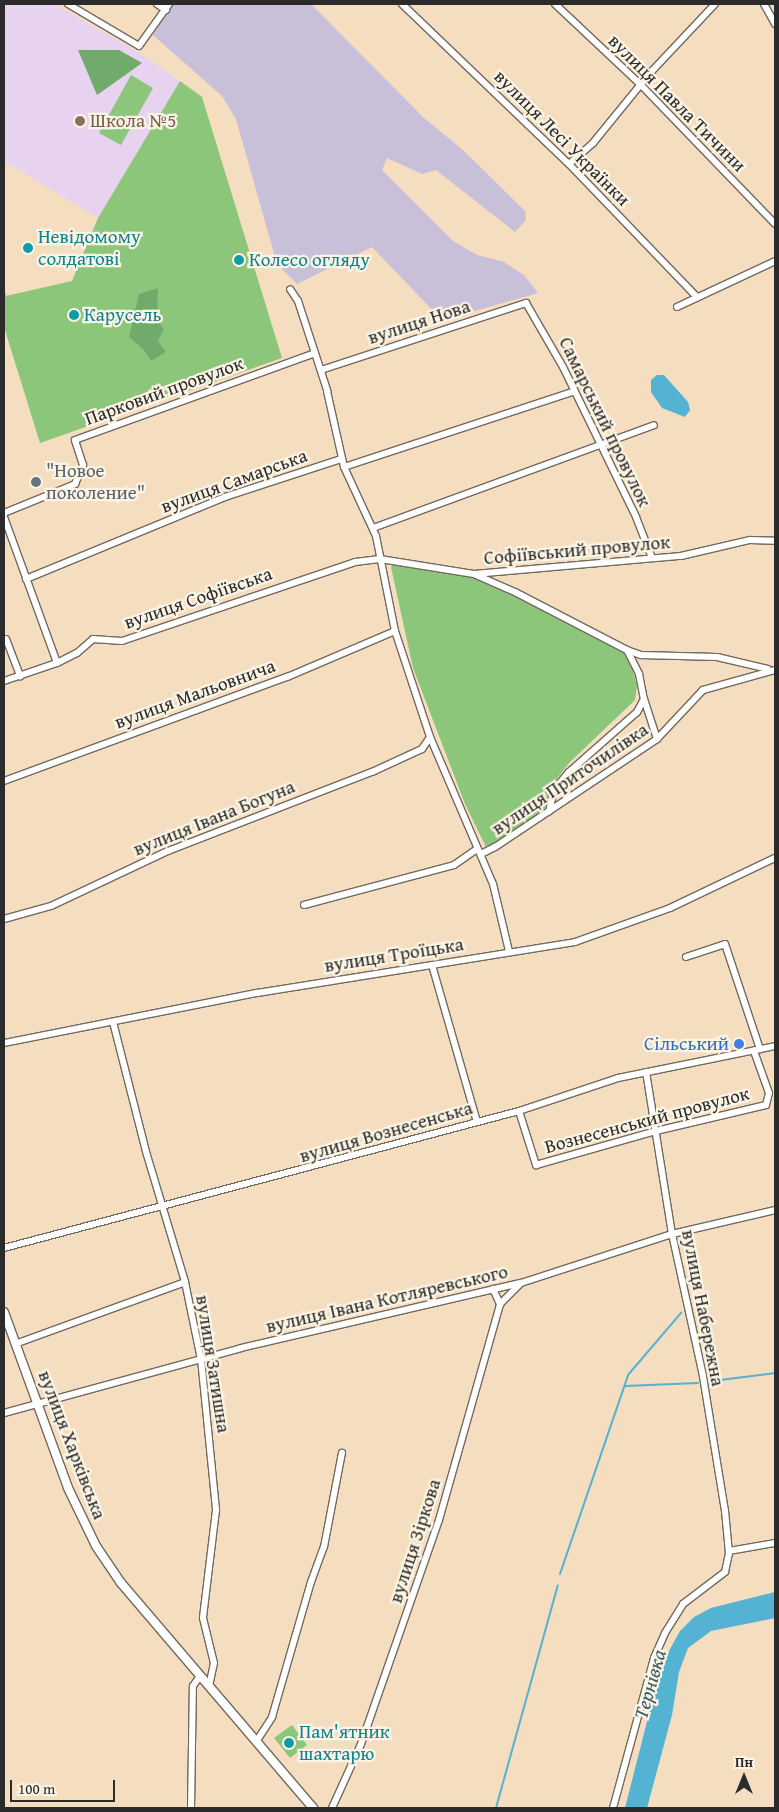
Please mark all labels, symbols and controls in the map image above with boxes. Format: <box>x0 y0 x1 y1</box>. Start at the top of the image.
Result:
street label: вулиця Павла Тичини <box>603 29 751 177</box>
street label: вулиця Лесі Українки <box>489 65 635 211</box>
place label: Школа №5 <box>90 110 176 132</box>
marker: Школа №5 <box>74 115 86 127</box>
place label: Невідомому солдатові <box>38 226 141 270</box>
marker: Невідомому солдатові <box>22 242 34 254</box>
place label: Колесо огляду <box>249 249 370 271</box>
marker: Колесо огляду <box>233 254 245 266</box>
street label: вулиця Нова <box>365 295 473 349</box>
place label: Карусель <box>84 304 161 326</box>
marker: Карусель <box>68 309 80 321</box>
street label: Самарський провулок <box>554 333 656 511</box>
street label: Парковий провулок <box>82 352 246 430</box>
street label: вулиця Самарська <box>158 444 310 518</box>
place label: "Новое поколение" <box>46 460 145 504</box>
marker: "Новое поколение" <box>30 476 42 488</box>
street label: Софіївський провулок <box>483 530 671 570</box>
street label: вулиця Софіївська <box>121 562 275 634</box>
street label: вулиця Мальовнича <box>112 654 278 734</box>
street label: вулиця Приточилівка <box>488 718 652 840</box>
street label: вулиця Івана Богуна <box>130 775 298 861</box>
street label: вулиця Троїцька <box>323 933 465 977</box>
place label: Сільський <box>644 1033 729 1055</box>
marker: Сільський <box>733 1038 745 1050</box>
street label: Вознесенський провулок <box>542 1082 752 1158</box>
street label: вулиця Вознесенська <box>297 1096 475 1168</box>
street label: вулиця Набережна <box>677 1228 729 1388</box>
street label: вулиця Івана Котляревського <box>264 1260 510 1338</box>
street label: вулиця Затишна <box>191 1294 235 1434</box>
street label: вулиця Харківська <box>33 1367 111 1523</box>
street label: вулиця Зіркова <box>384 1476 446 1606</box>
water label: Тернівка <box>628 1646 670 1722</box>
place label: Пам'ятник шахтарю <box>299 1721 390 1765</box>
marker: Пам'ятник шахтарю <box>283 1737 295 1749</box>
north arrow <box>719 1752 769 1802</box>
text: Пн <box>735 1752 753 1772</box>
scale bar <box>12 1770 118 1802</box>
text: 100 m <box>18 1778 55 1799</box>

